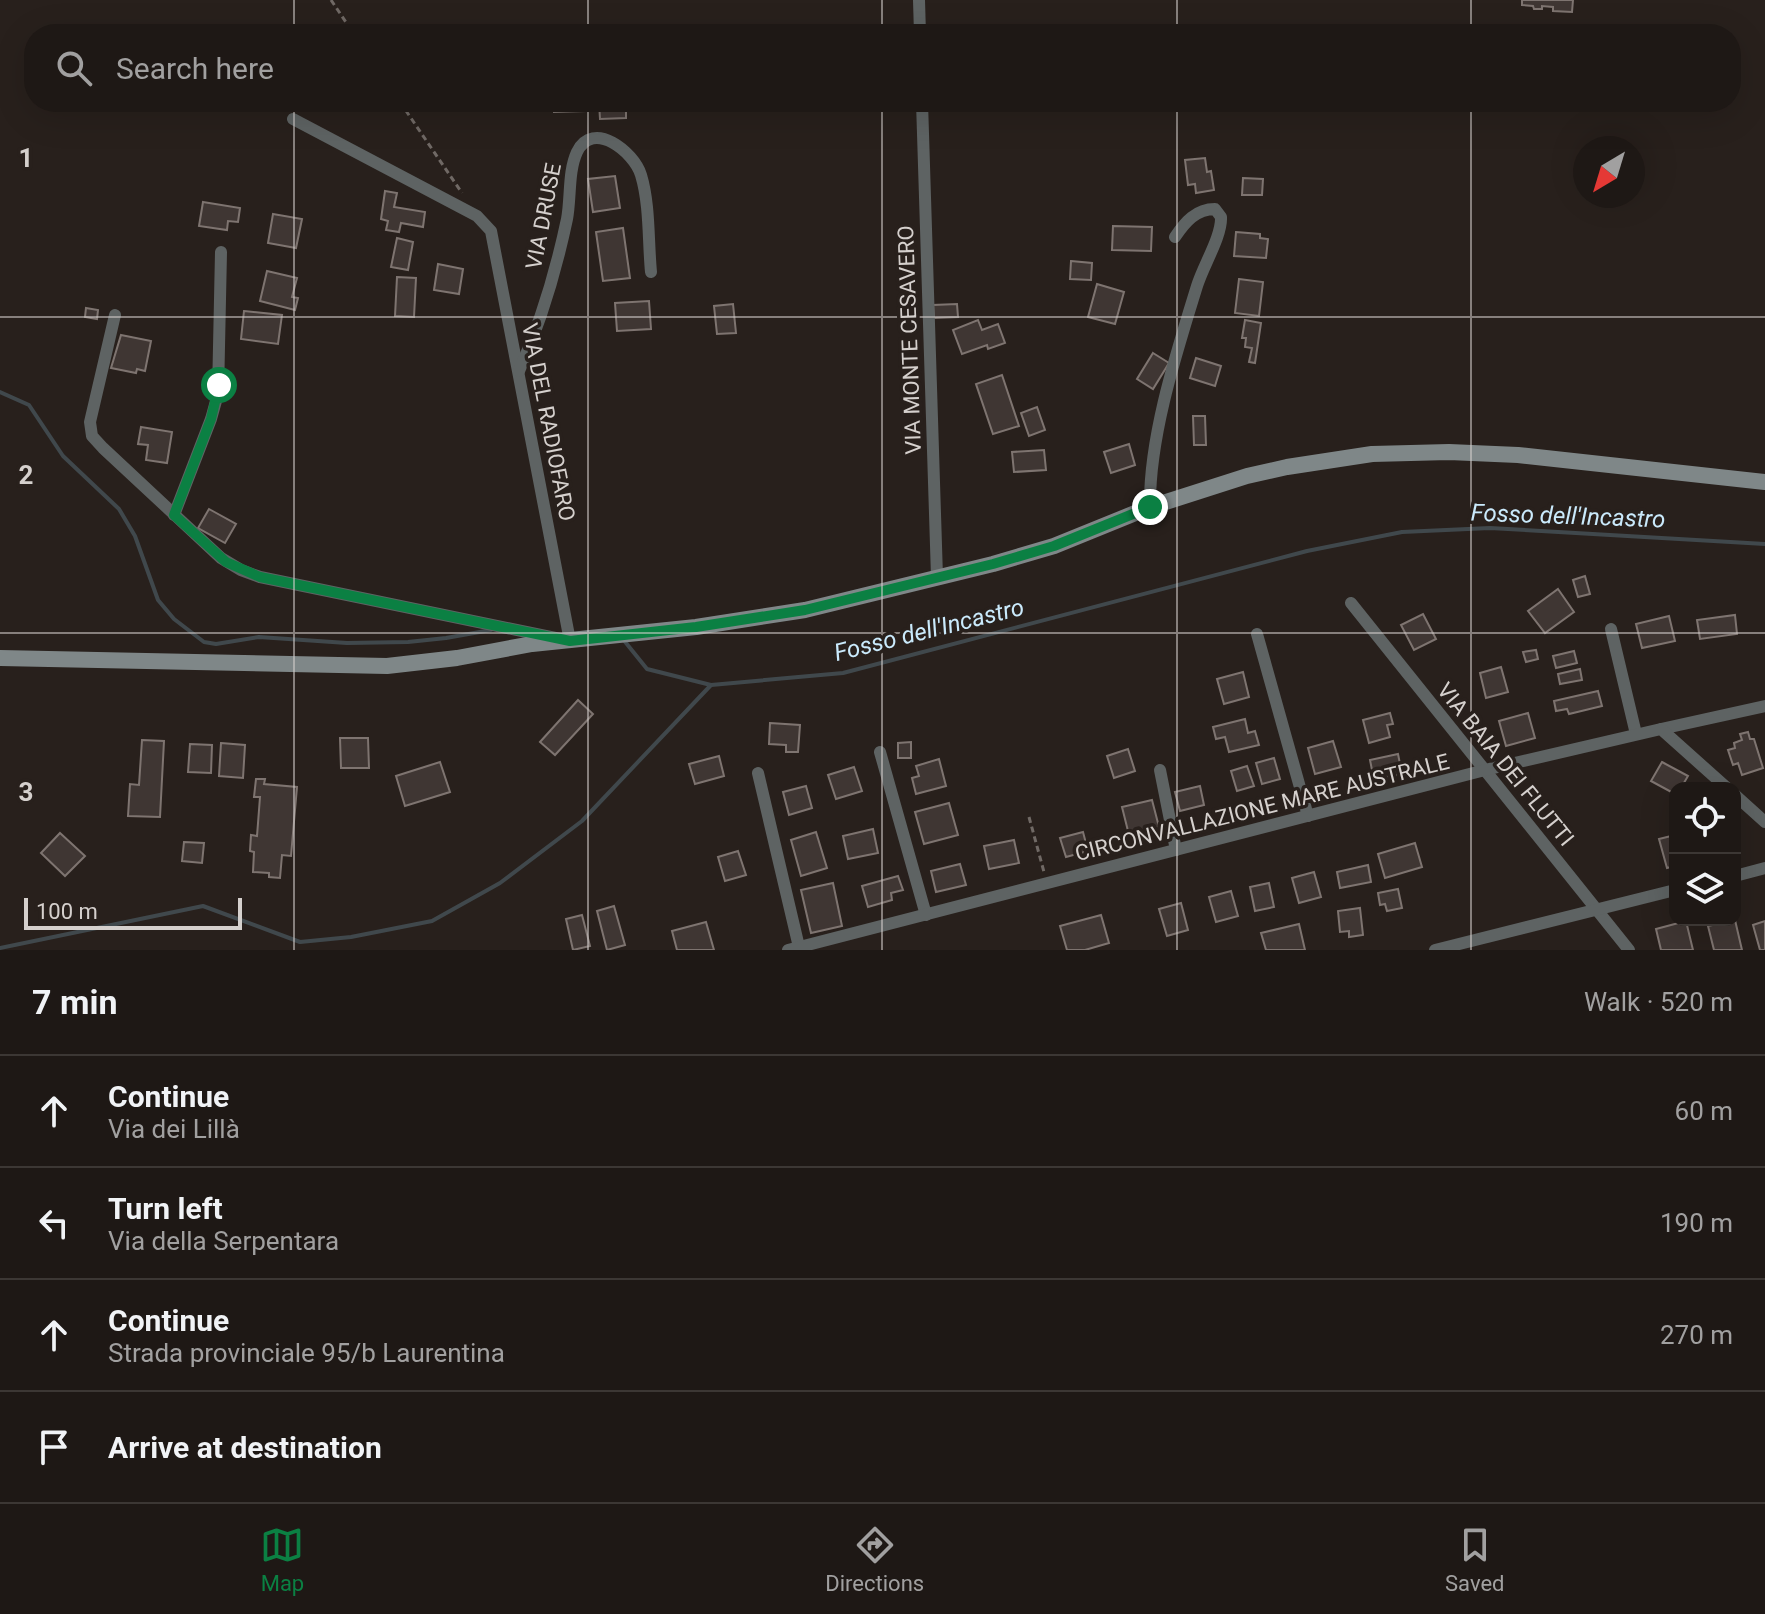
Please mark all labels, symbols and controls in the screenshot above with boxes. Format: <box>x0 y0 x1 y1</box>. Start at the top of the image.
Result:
search box <box>24 24 1741 112</box>
icon: search <box>52 46 96 90</box>
text: Search here <box>116 51 274 86</box>
north arrow <box>1573 136 1645 208</box>
text: 1 <box>19 143 33 173</box>
street label: VIA DRUSE <box>521 161 566 271</box>
street label: VIA MONTE CESAVERO <box>893 225 926 455</box>
street label: VIA DEL RADIOFARO <box>517 321 580 523</box>
route start <box>201 367 237 403</box>
text: 2 <box>19 460 33 490</box>
route end <box>1132 489 1168 525</box>
water label: Fosso dell'Incastro <box>1470 499 1666 533</box>
water label: Fosso dell'Incastro <box>831 593 1027 667</box>
street label: VIA BAIA DEI FLUTTI <box>1432 678 1579 851</box>
street label: CIRCONVALLAZIONE MARE AUSTRALE <box>1072 749 1452 866</box>
text: 3 <box>19 777 33 807</box>
map controls <box>1669 782 1741 926</box>
button: locate <box>1669 782 1741 854</box>
button: layers <box>1669 854 1741 926</box>
scale bar <box>24 894 242 930</box>
text: 100 m <box>36 899 98 924</box>
text: 7 min <box>32 982 117 1022</box>
text: Walk · 520 m <box>1584 987 1733 1017</box>
text: Continue <box>108 1079 229 1114</box>
icon: ahead <box>32 1089 76 1133</box>
text: 60 m <box>1675 1096 1733 1126</box>
text: Via dei Lillà <box>108 1114 240 1144</box>
text: Turn left <box>108 1191 223 1226</box>
icon: left <box>32 1201 76 1245</box>
text: 190 m <box>1660 1208 1733 1238</box>
text: Via della Serpentara <box>108 1226 339 1256</box>
text: Continue <box>108 1303 229 1338</box>
icon: ahead <box>32 1313 76 1357</box>
text: 270 m <box>1660 1320 1733 1350</box>
text: Strada provinciale 95/b Laurentina <box>108 1338 505 1368</box>
icon: arrive <box>32 1425 76 1469</box>
text: Arrive at destination <box>108 1430 382 1465</box>
tab: Map <box>260 1523 304 1596</box>
tab: Directions <box>825 1523 924 1596</box>
tab: Saved <box>1445 1523 1505 1596</box>

